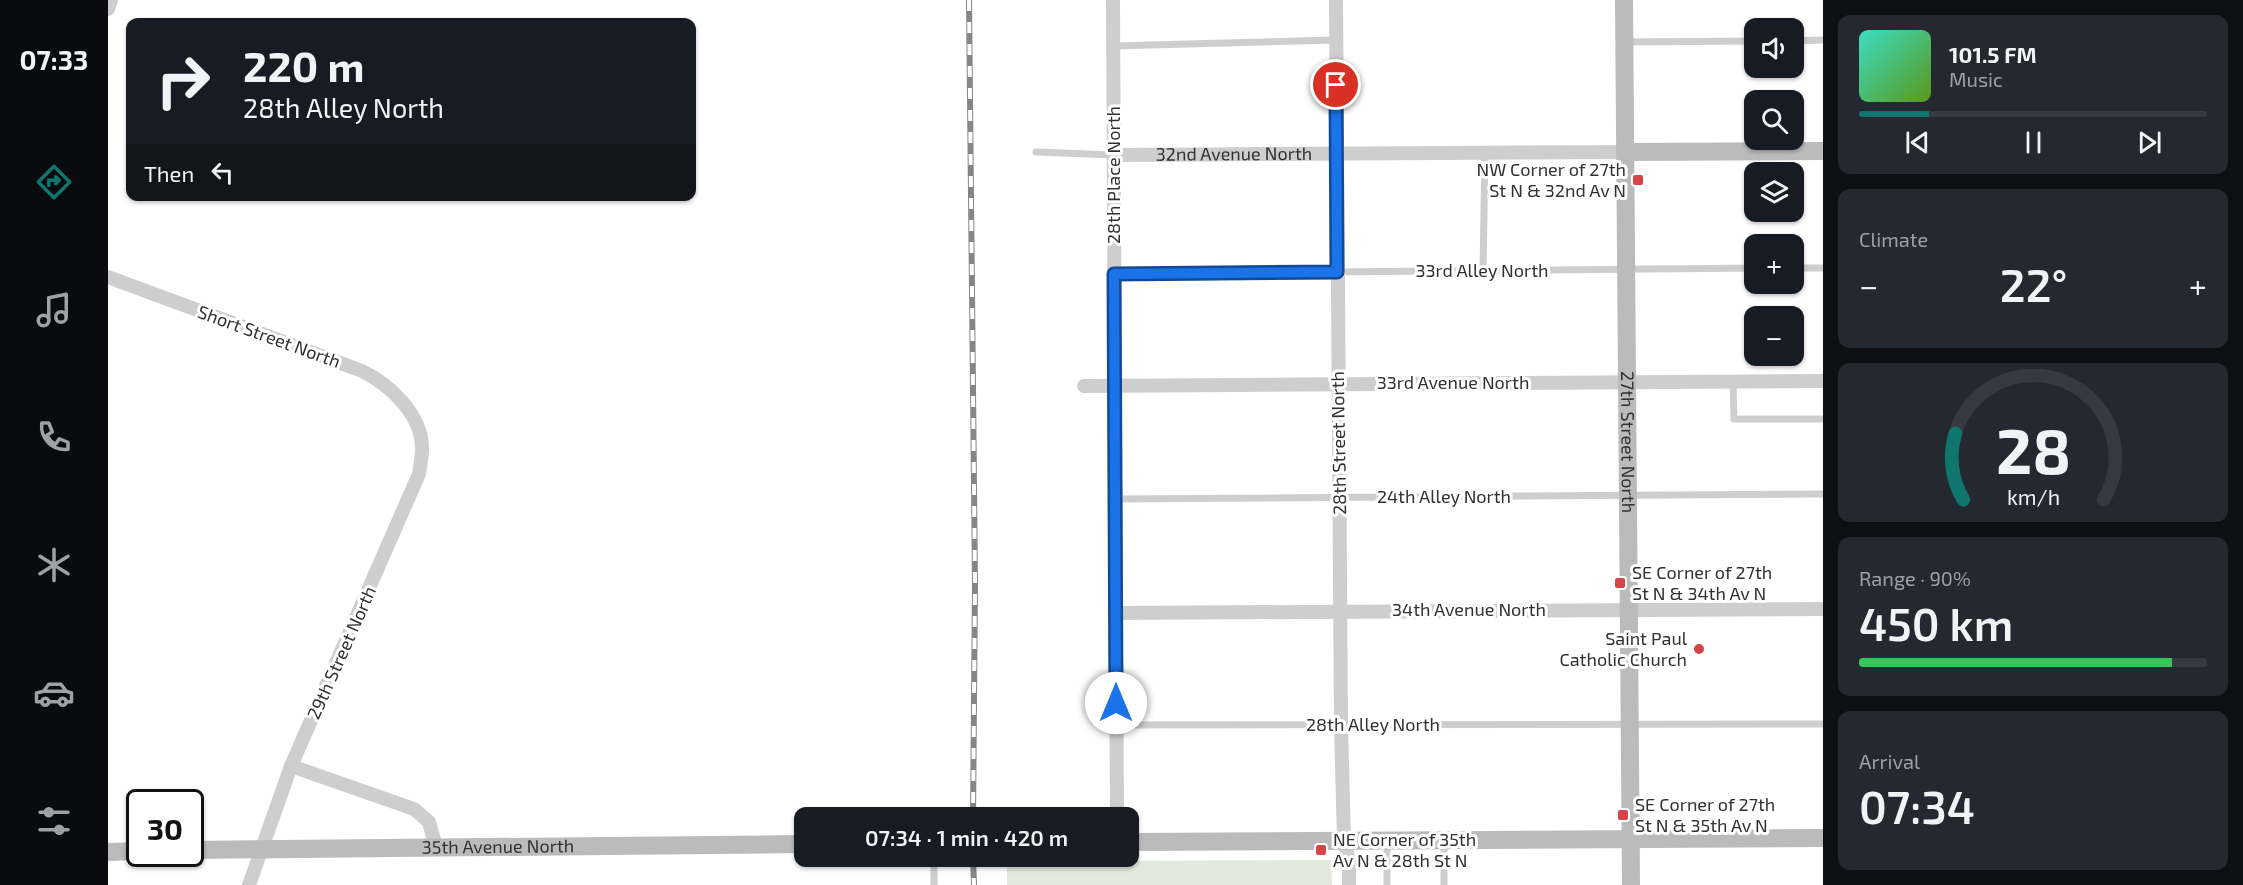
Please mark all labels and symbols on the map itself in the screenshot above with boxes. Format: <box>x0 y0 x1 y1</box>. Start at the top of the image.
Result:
pin <box>1310 59 1361 110</box>
street label: 28th Place North <box>1102 106 1124 244</box>
street label: 32nd Avenue North <box>1156 142 1312 165</box>
place label: NW Corner of 27th St N & 32nd Av N <box>1476 158 1626 201</box>
marker: NW Corner of 27th St N & 32nd Av N <box>1631 173 1645 187</box>
street label: 33rd Alley North <box>1415 259 1549 281</box>
street label: Short Street North <box>195 300 344 372</box>
street label: 28th Street North <box>1326 371 1350 515</box>
street label: 33rd Avenue North <box>1377 371 1529 393</box>
street label: 27th Street North <box>1617 371 1640 513</box>
street label: 24th Alley North <box>1377 485 1511 507</box>
place label: SE Corner of 27th St N & 34th Av N <box>1632 561 1772 604</box>
marker: SE Corner of 27th St N & 34th Av N <box>1613 576 1627 590</box>
street label: 29th Street North <box>302 583 380 722</box>
street label: 34th Avenue North <box>1392 598 1546 620</box>
place label: Saint Paul Catholic Church <box>1559 627 1688 670</box>
marker: Saint Paul Catholic Church <box>1692 642 1706 656</box>
position arrow <box>1084 671 1148 735</box>
street label: 28th Alley North <box>1306 713 1440 735</box>
speed limit sign: 30 <box>126 789 204 867</box>
place label: SE Corner of 27th St N & 35th Av N <box>1635 793 1775 836</box>
marker: SE Corner of 27th St N & 35th Av N <box>1616 808 1630 822</box>
place label: NE Corner of 35th Av N & 28th St N <box>1333 828 1476 871</box>
street label: 35th Avenue North <box>422 834 574 858</box>
marker: NE Corner of 35th Av N & 28th St N <box>1314 843 1328 857</box>

